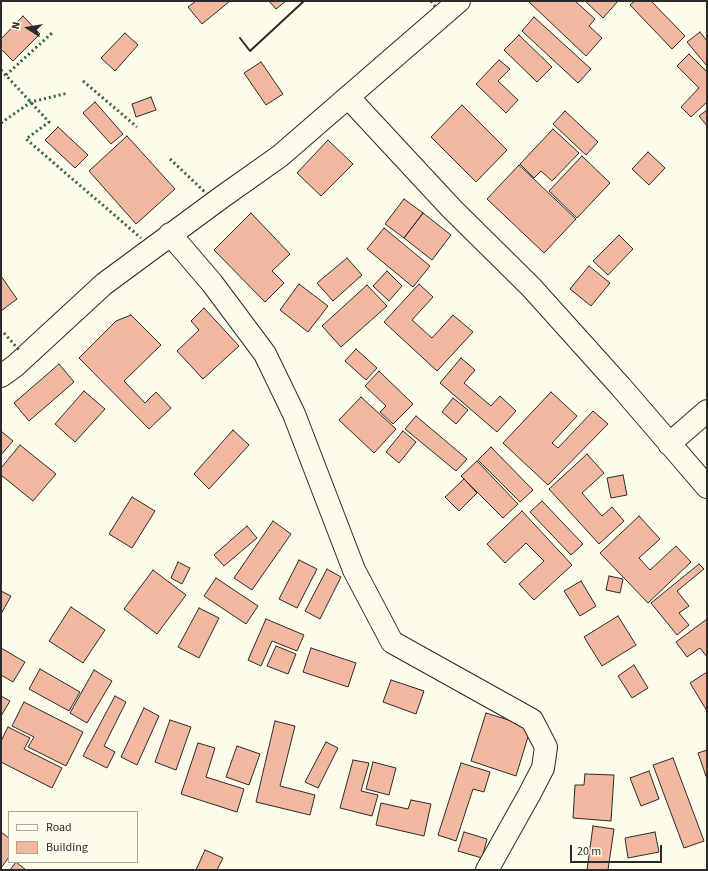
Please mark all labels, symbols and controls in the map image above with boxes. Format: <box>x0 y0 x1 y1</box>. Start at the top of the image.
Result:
north arrow <box>8 8 48 48</box>
text: N <box>8 20 24 31</box>
legend <box>8 811 138 863</box>
text: Road <box>46 819 72 836</box>
scale bar <box>572 837 664 863</box>
text: Building <box>46 839 88 856</box>
text: 20 m <box>577 843 601 860</box>

